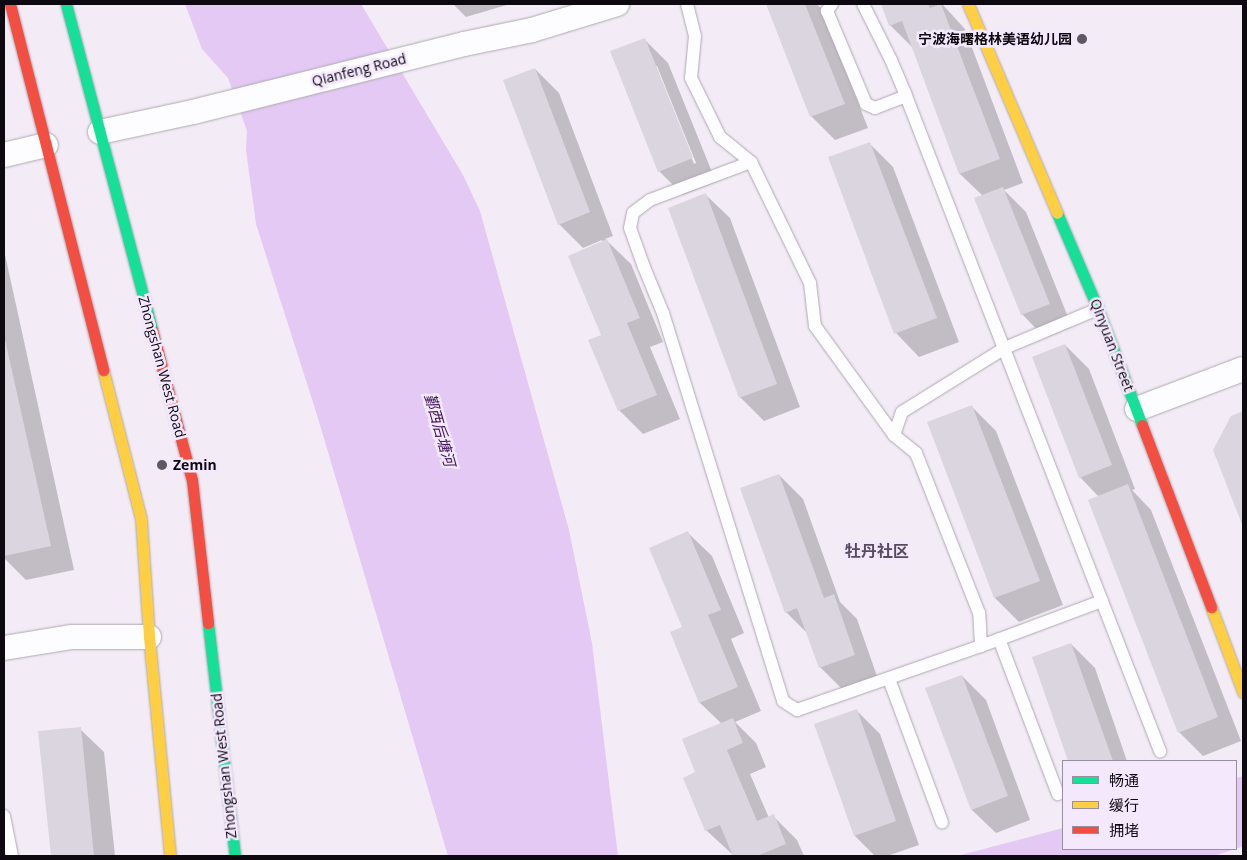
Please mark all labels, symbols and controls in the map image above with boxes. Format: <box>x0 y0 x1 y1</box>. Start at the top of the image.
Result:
place label: 宁波海曙格林美语幼儿园 <box>918 31 1072 47</box>
marker: 宁波海曙格林美语幼儿园 <box>1076 33 1088 45</box>
street label: Qianfeng Road <box>310 50 408 90</box>
street label: Zhongshan West Road <box>135 294 189 440</box>
street label: Qinyuan Street <box>1087 296 1137 394</box>
water label: 鄞西后塘河 <box>421 391 459 469</box>
place label: Zemin <box>173 457 217 473</box>
marker: Zemin <box>155 458 169 472</box>
district label: 牡丹社区 <box>845 541 909 561</box>
street label: Zhongshan West Road <box>208 693 240 839</box>
legend <box>1062 760 1237 850</box>
text: 畅通 <box>1109 770 1139 790</box>
text: 缓行 <box>1109 795 1139 815</box>
text: 拥堵 <box>1109 820 1139 840</box>

